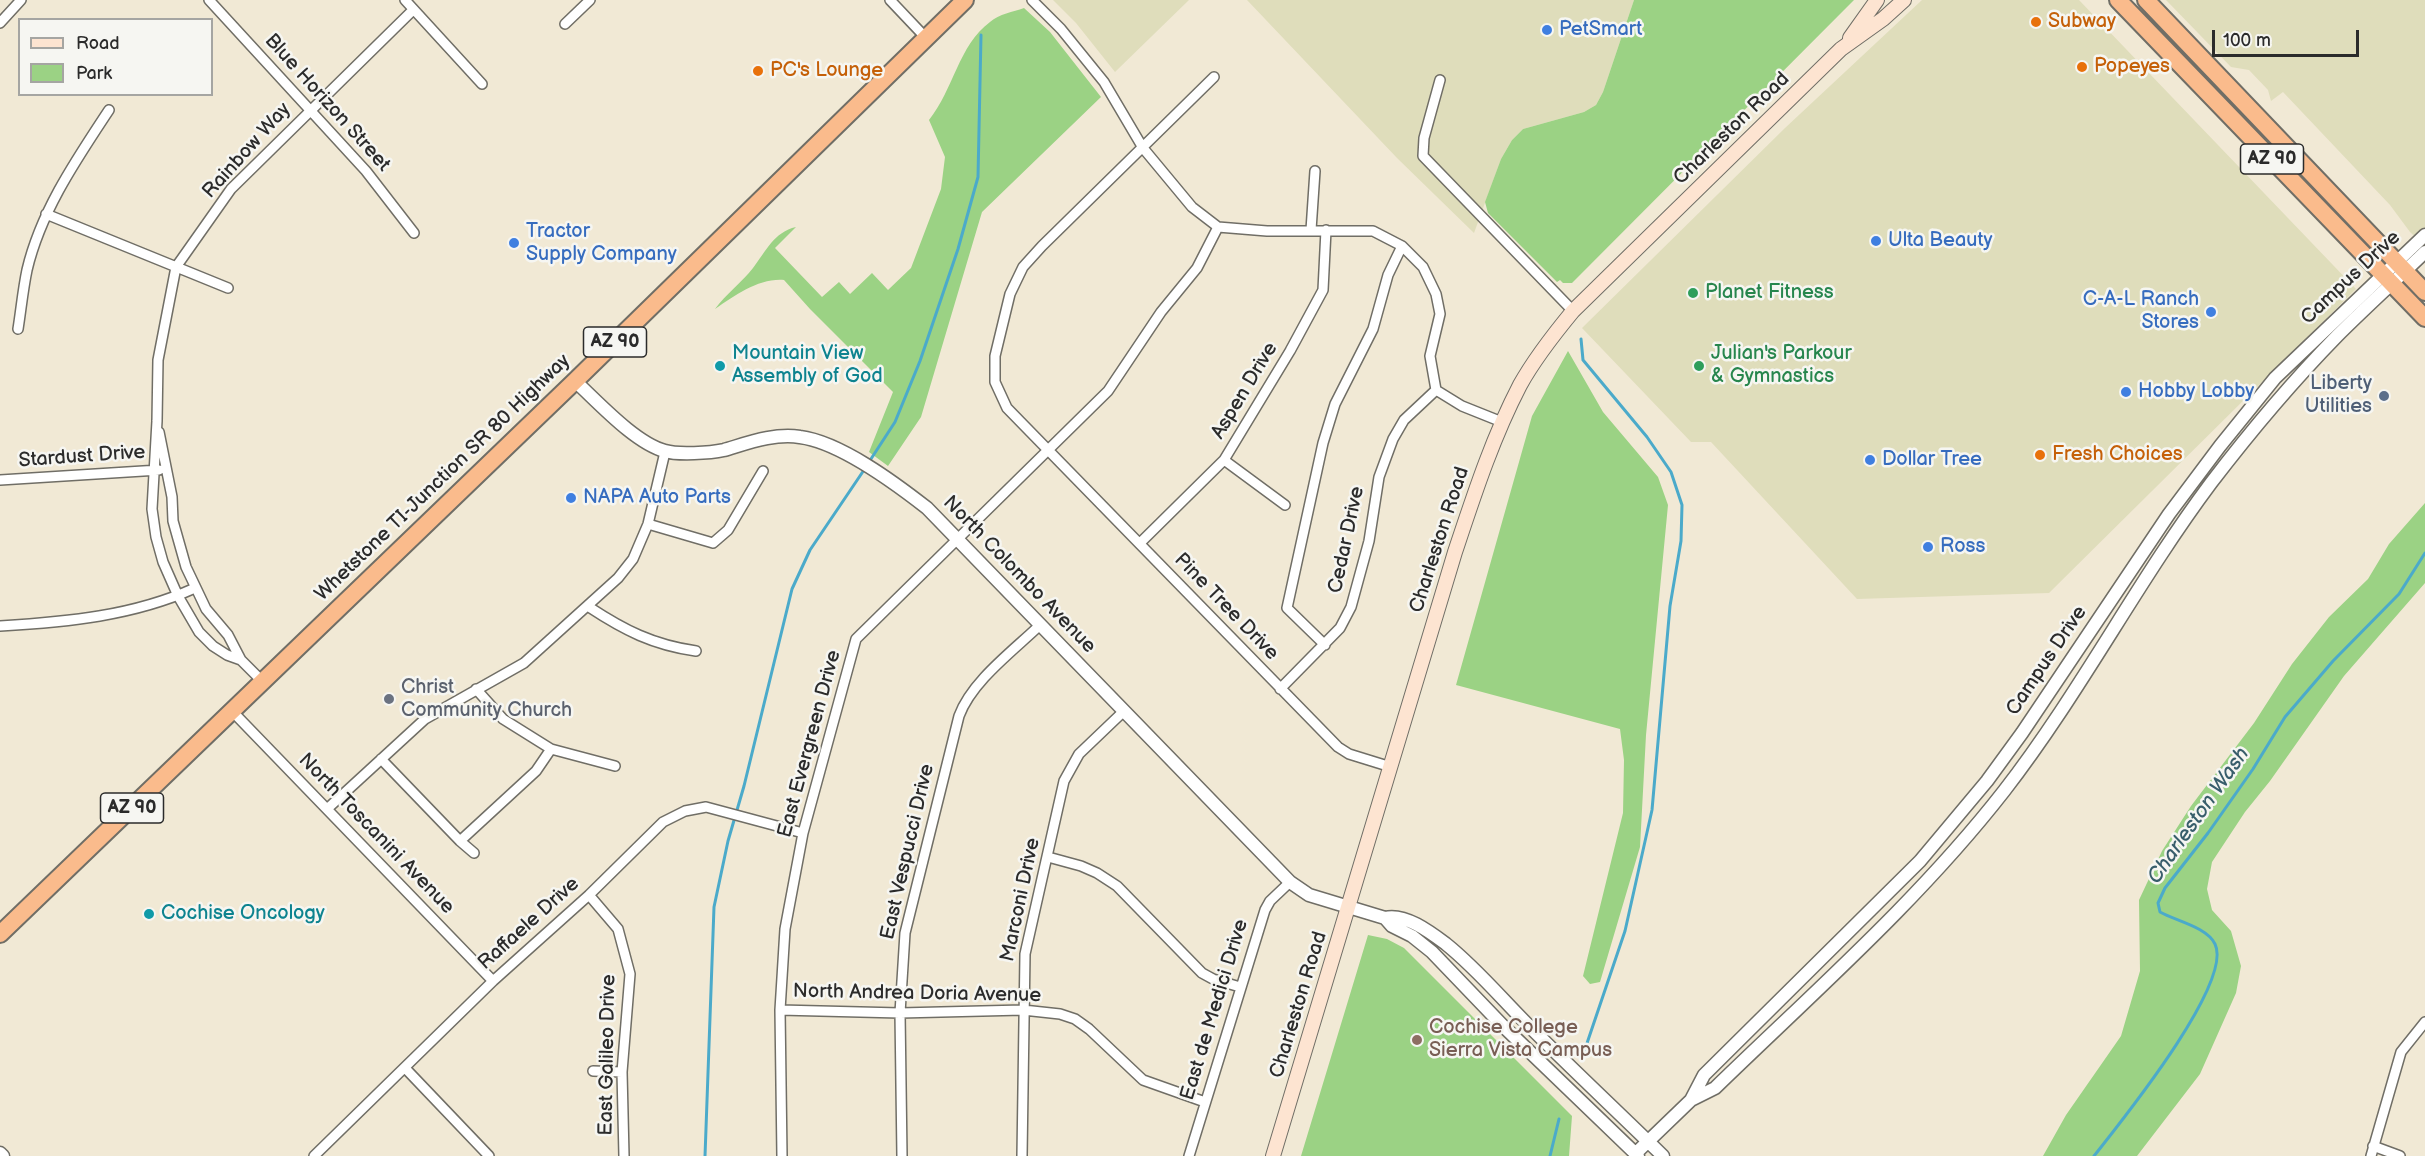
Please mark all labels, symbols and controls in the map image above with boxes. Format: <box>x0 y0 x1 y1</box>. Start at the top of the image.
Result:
place label: Subway <box>2048 10 2116 34</box>
marker: Subway <box>2029 15 2043 29</box>
legend <box>18 18 213 96</box>
place label: PetSmart <box>1559 18 1642 42</box>
scale bar <box>2215 18 2362 56</box>
marker: PetSmart <box>1540 23 1554 37</box>
street label: Blue Horizon Street <box>259 29 395 177</box>
text: 100 m <box>2223 30 2271 51</box>
text: Road <box>76 33 120 54</box>
place label: Popeyes <box>2094 55 2170 79</box>
place label: PC's Lounge <box>770 59 883 83</box>
marker: Popeyes <box>2075 60 2089 74</box>
text: Park <box>76 63 112 84</box>
marker: PC's Lounge <box>751 64 765 78</box>
street label: Charleston Road <box>1669 68 1795 190</box>
street label: Rainbow Way <box>198 98 296 204</box>
road number: AZ 90 <box>2240 144 2304 174</box>
place label: Tractor Supply Company <box>526 220 677 267</box>
street label: Campus Drive <box>2296 226 2406 330</box>
place label: Ulta Beauty <box>1888 229 1993 253</box>
marker: Ulta Beauty <box>1869 234 1883 248</box>
marker: Tractor Supply Company <box>507 236 521 250</box>
place label: Planet Fitness <box>1705 281 1834 305</box>
marker: Planet Fitness <box>1686 286 1700 300</box>
place label: C-A-L Ranch Stores <box>2083 288 2199 335</box>
marker: C-A-L Ranch Stores <box>2204 305 2218 319</box>
road number: AZ 90 <box>584 327 646 357</box>
street label: Aspen Drive <box>1207 338 1283 444</box>
place label: Mountain View Assembly of God <box>732 342 883 389</box>
place label: Julian's Parkour & Gymnastics <box>1711 342 1852 389</box>
street label: Whetstone TI-Junction SR 80 Highway <box>310 349 576 607</box>
marker: Mountain View Assembly of God <box>713 359 727 373</box>
marker: Julian's Parkour & Gymnastics <box>1692 359 1706 373</box>
place label: Liberty Utilities <box>2305 372 2372 419</box>
place label: Hobby Lobby <box>2138 380 2254 404</box>
marker: Hobby Lobby <box>2119 385 2133 399</box>
marker: Liberty Utilities <box>2377 389 2391 403</box>
street label: Stardust Drive <box>18 441 146 473</box>
place label: Fresh Choices <box>2052 443 2183 467</box>
place label: Dollar Tree <box>1882 448 1982 472</box>
marker: Fresh Choices <box>2033 448 2047 462</box>
marker: Dollar Tree <box>1863 453 1877 467</box>
street label: Charleston Road <box>1405 464 1475 616</box>
street label: Cedar Drive <box>1324 484 1370 596</box>
place label: NAPA Auto Parts <box>583 486 731 510</box>
marker: NAPA Auto Parts <box>564 491 578 505</box>
street label: North Colombo Avenue <box>938 491 1100 659</box>
place label: Ross <box>1940 535 1985 559</box>
marker: Ross <box>1921 540 1935 554</box>
street label: Pine Tree Drive <box>1169 548 1283 666</box>
street label: Campus Drive <box>2002 602 2092 720</box>
street label: East Evergreen Drive <box>773 648 847 840</box>
place label: Christ Community Church <box>401 676 572 723</box>
marker: Christ Community Church <box>382 692 396 706</box>
water label: Charleston Wash <box>2143 743 2255 889</box>
street label: North Toscanini Avenue <box>293 749 459 919</box>
street label: East Vespucci Drive <box>876 762 940 942</box>
road number: AZ 90 <box>100 793 164 823</box>
street label: Marconi Drive <box>996 836 1046 964</box>
street label: Raffaele Drive <box>474 872 584 976</box>
place label: Cochise Oncology <box>161 902 325 926</box>
marker: Cochise Oncology <box>142 907 156 921</box>
street label: East de Medici Drive <box>1176 917 1254 1103</box>
street label: Charleston Road <box>1265 929 1333 1081</box>
street label: East Galileo Drive <box>595 974 621 1136</box>
street label: North Andrea Doria Avenue <box>793 980 1041 1008</box>
place label: Cochise College Sierra Vista Campus <box>1429 1016 1612 1063</box>
marker: Cochise College Sierra Vista Campus <box>1410 1033 1424 1047</box>

